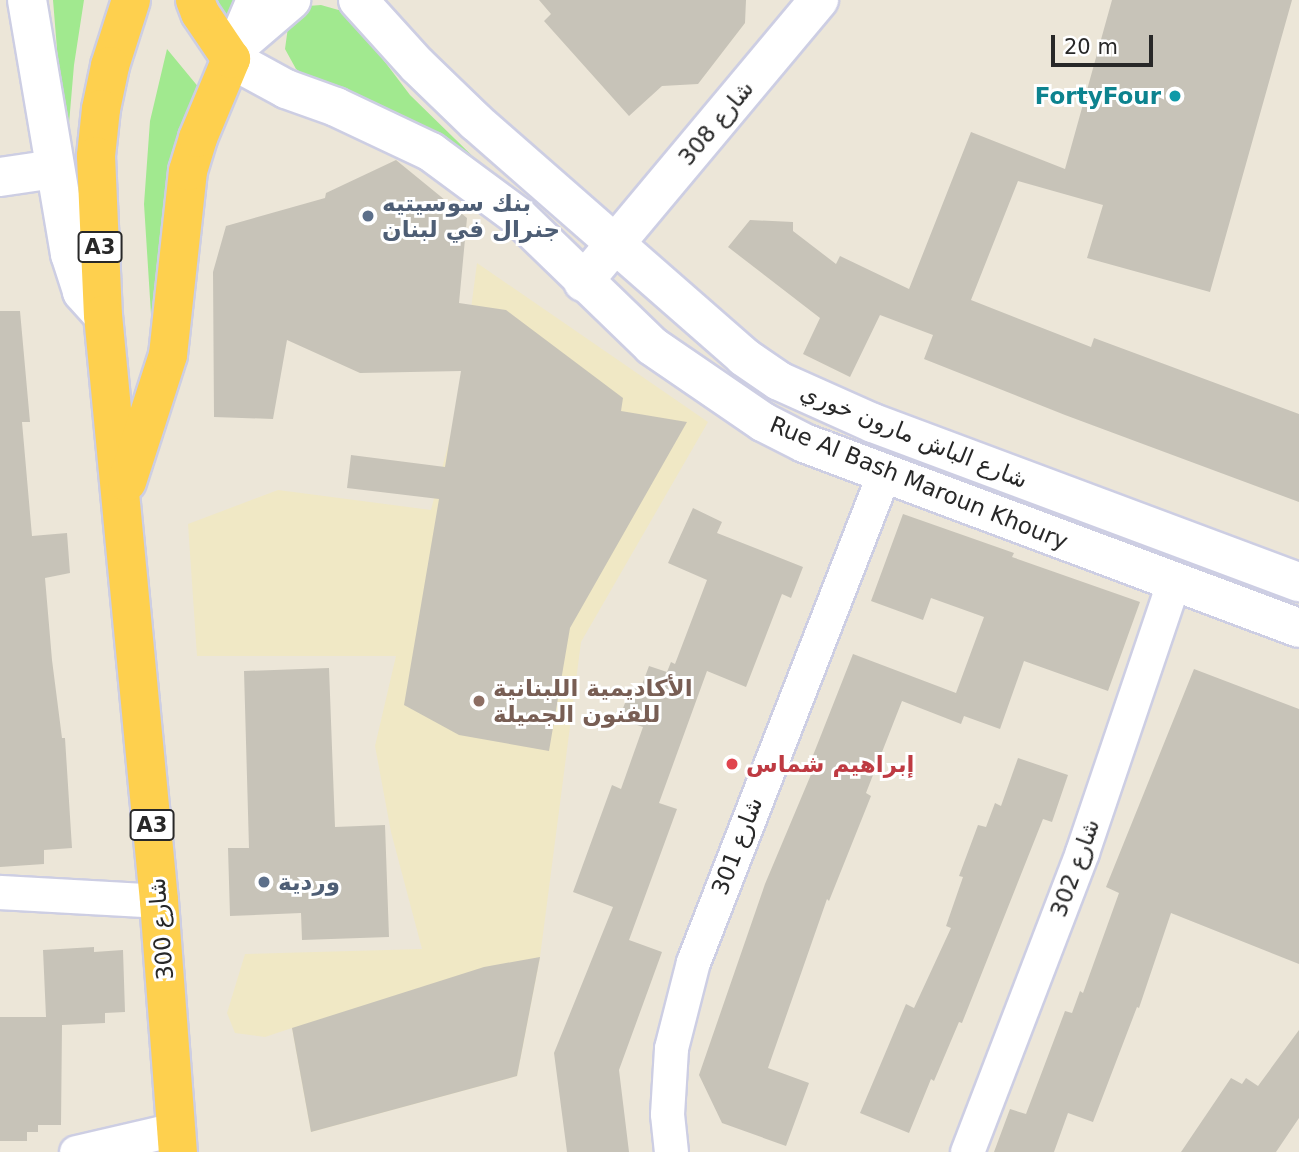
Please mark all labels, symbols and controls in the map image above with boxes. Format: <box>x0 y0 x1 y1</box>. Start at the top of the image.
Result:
scale bar <box>1054 21 1156 65</box>
text: 20 m <box>1064 35 1118 59</box>
street label: شارع 308 <box>673 75 759 171</box>
place label: FortyFour <box>1035 82 1161 110</box>
marker: FortyFour <box>1167 88 1183 104</box>
place label: بنك سوسيتيه جنرال في لبنان <box>382 189 560 243</box>
marker: بنك سوسيتيه جنرال في لبنان <box>360 208 376 224</box>
road number: A3 <box>77 230 123 264</box>
street label: شارع الباش مارون خوري <box>797 378 1031 494</box>
street label: Rue Al Bash Maroun Khoury <box>766 410 1072 556</box>
place label: الأكاديمية اللبنانية للفنون الجميلة <box>493 674 693 728</box>
marker: الأكاديمية اللبنانية للفنون الجميلة <box>471 693 487 709</box>
place label: إبراهيم شماس <box>746 750 915 778</box>
marker: إبراهيم شماس <box>724 756 740 772</box>
street label: شارع 301 <box>706 793 768 899</box>
road number: A3 <box>129 808 175 842</box>
street label: شارع 302 <box>1045 815 1105 921</box>
place label: وردية <box>278 868 340 896</box>
marker: وردية <box>256 874 272 890</box>
street label: شارع 300 <box>143 877 179 981</box>

